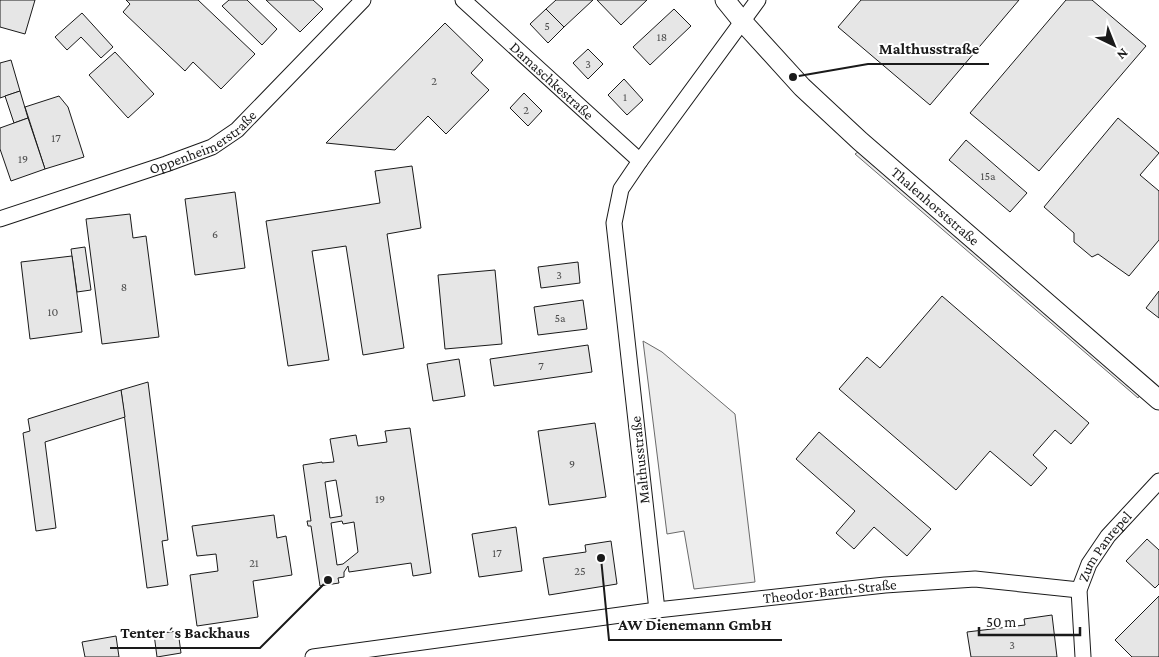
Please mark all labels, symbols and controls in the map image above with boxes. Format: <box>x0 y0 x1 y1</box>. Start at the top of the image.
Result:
house number: 5 <box>544 19 550 33</box>
north arrow <box>1089 20 1139 70</box>
house number: 18 <box>657 30 667 44</box>
callout: Malthusstraße <box>868 33 989 64</box>
street label: Damaschkestraße <box>507 39 597 123</box>
text: Malthusstraße <box>879 40 980 57</box>
text: N <box>1114 45 1132 64</box>
house number: 3 <box>585 57 591 71</box>
house number: 2 <box>431 74 437 88</box>
house number: 1 <box>623 90 627 104</box>
house number: 2 <box>523 103 529 117</box>
street label: Oppenheimerstraße <box>147 107 260 177</box>
house number: 17 <box>51 131 61 145</box>
house number: 19 <box>18 152 28 166</box>
street label: Thalenhorststraße <box>888 164 983 249</box>
house number: 15a <box>980 169 996 183</box>
house number: 6 <box>212 227 218 241</box>
house number: 3 <box>556 268 562 282</box>
house number: 8 <box>121 280 127 294</box>
house number: 10 <box>48 305 59 319</box>
house number: 5a <box>554 311 566 325</box>
house number: 7 <box>538 359 544 373</box>
street label: Malthusstraße <box>627 415 653 505</box>
house number: 9 <box>569 457 575 471</box>
house number: 19 <box>375 492 385 506</box>
street label: Zum Panrepel <box>1075 508 1135 584</box>
house number: 17 <box>492 546 502 560</box>
house number: 21 <box>249 556 259 570</box>
house number: 25 <box>574 564 586 578</box>
street label: Theodor-Barth-Straße <box>762 576 898 606</box>
scale bar <box>979 604 1080 636</box>
callout: AW Dienemann GmbH <box>609 609 782 640</box>
text: 50 m <box>986 614 1016 630</box>
text: AW Dienemann GmbH <box>617 616 772 633</box>
callout: Tenter´s Backhaus <box>110 617 260 648</box>
text: Tenter´s Backhaus <box>120 624 250 641</box>
house number: 3 <box>1009 638 1015 652</box>

